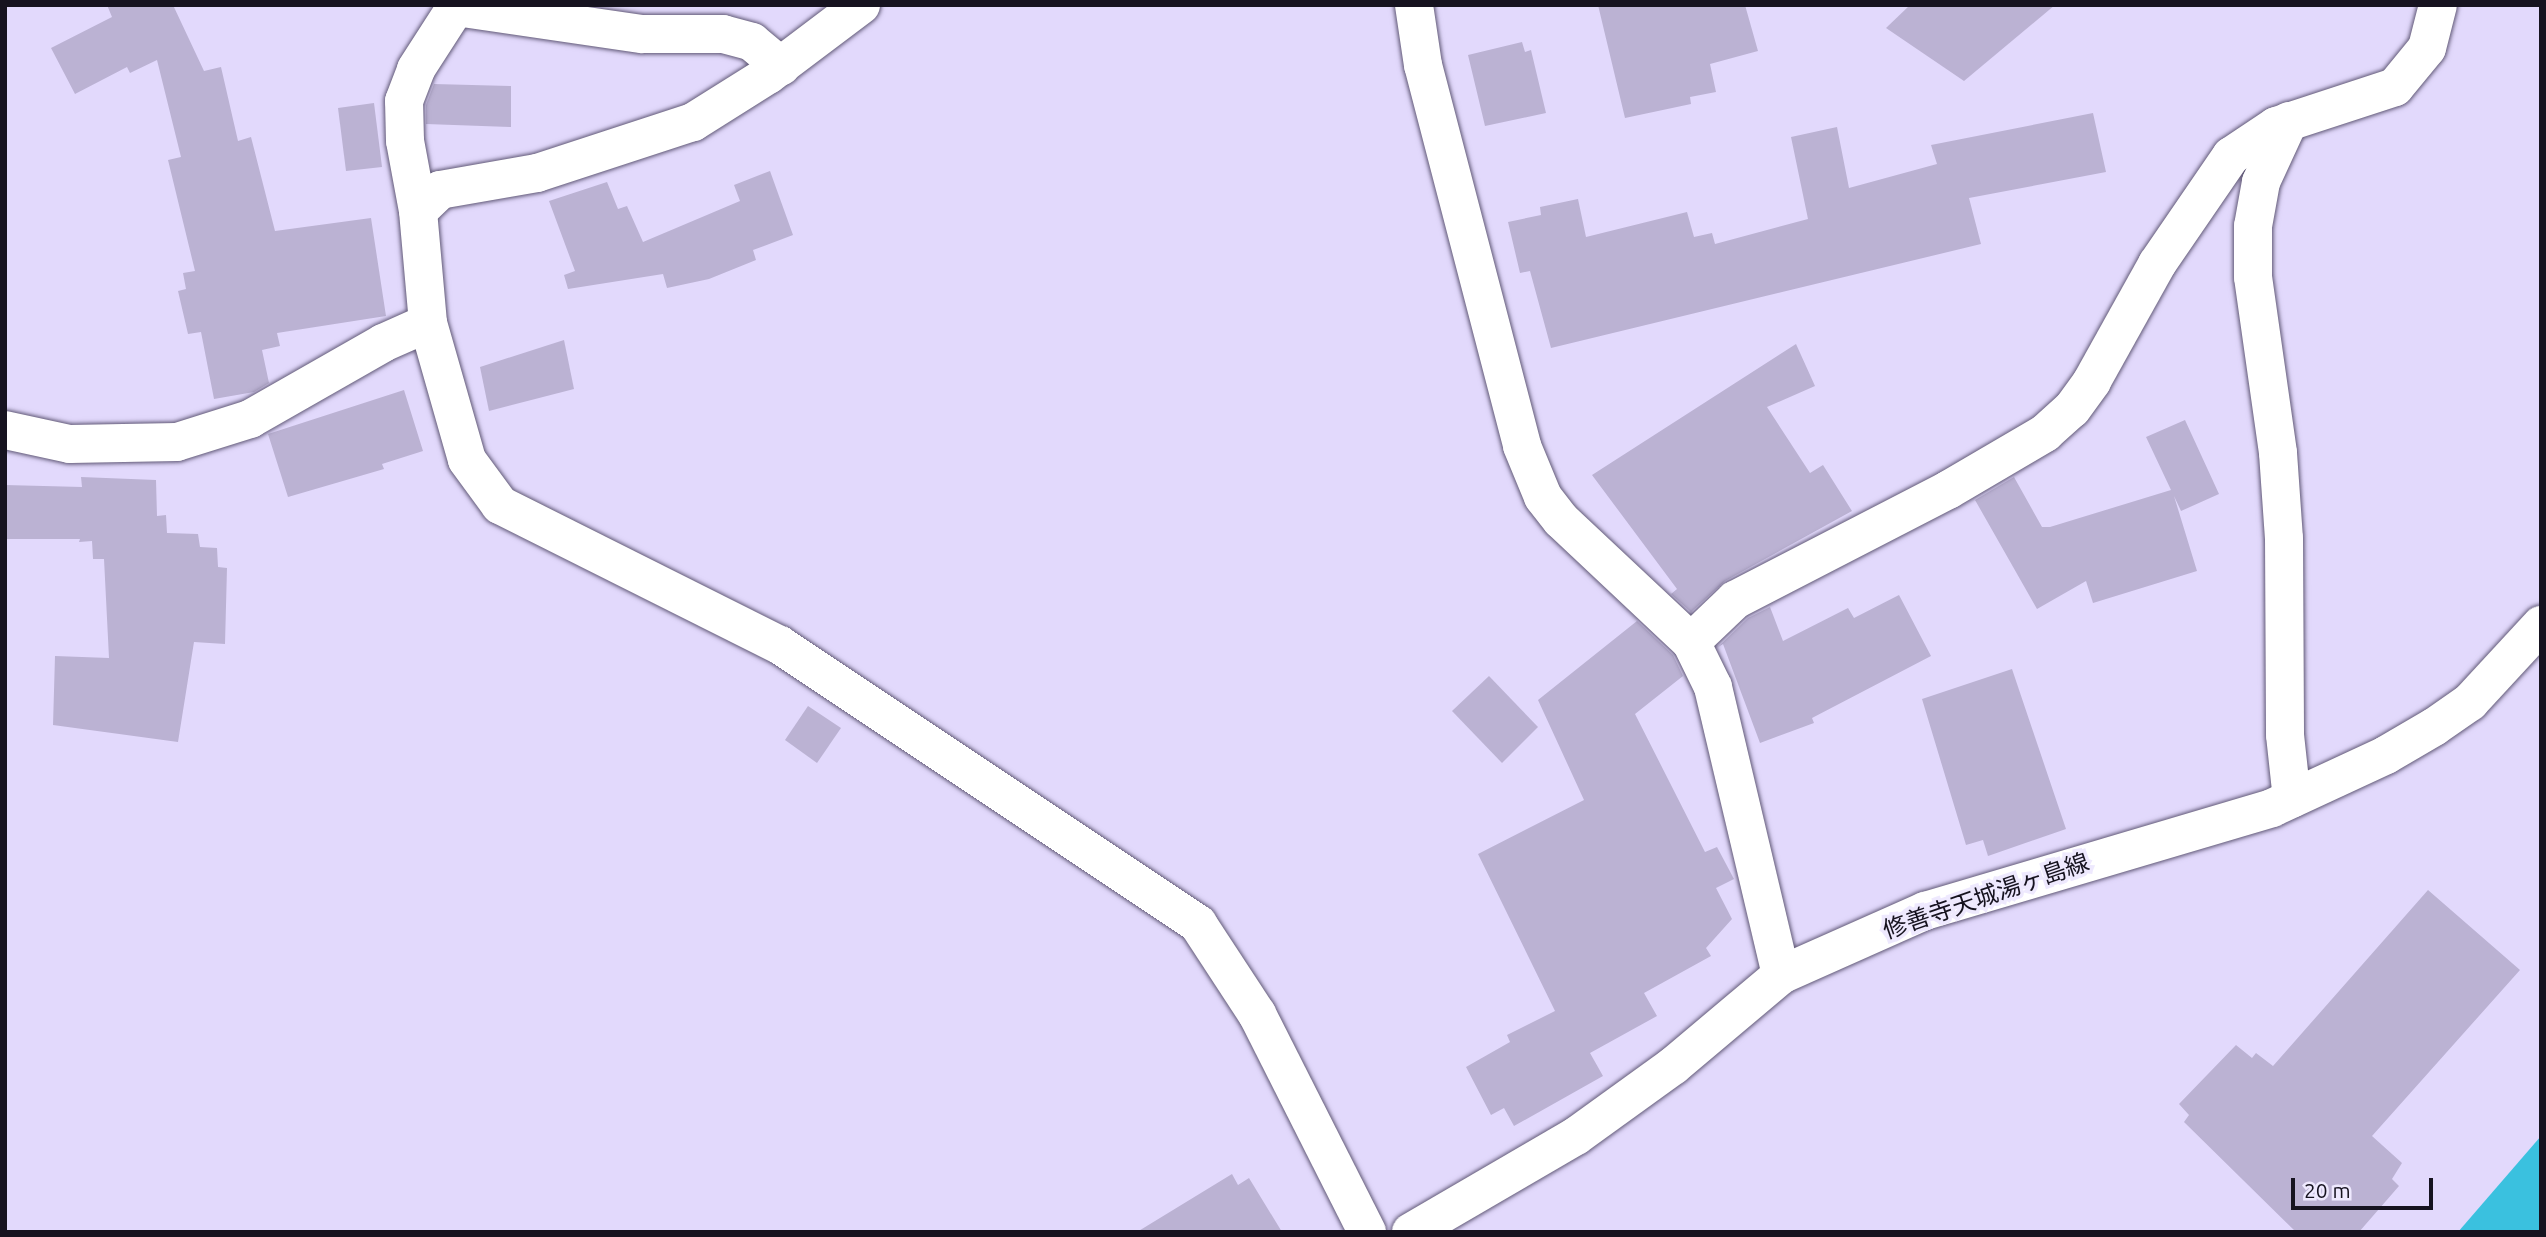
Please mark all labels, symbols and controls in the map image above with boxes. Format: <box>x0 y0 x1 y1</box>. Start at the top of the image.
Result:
street label: 修善寺天城湯ヶ島線 <box>1879 847 2093 945</box>
scale bar <box>2294 1164 2436 1208</box>
text: 20 m <box>2304 1178 2351 1202</box>

